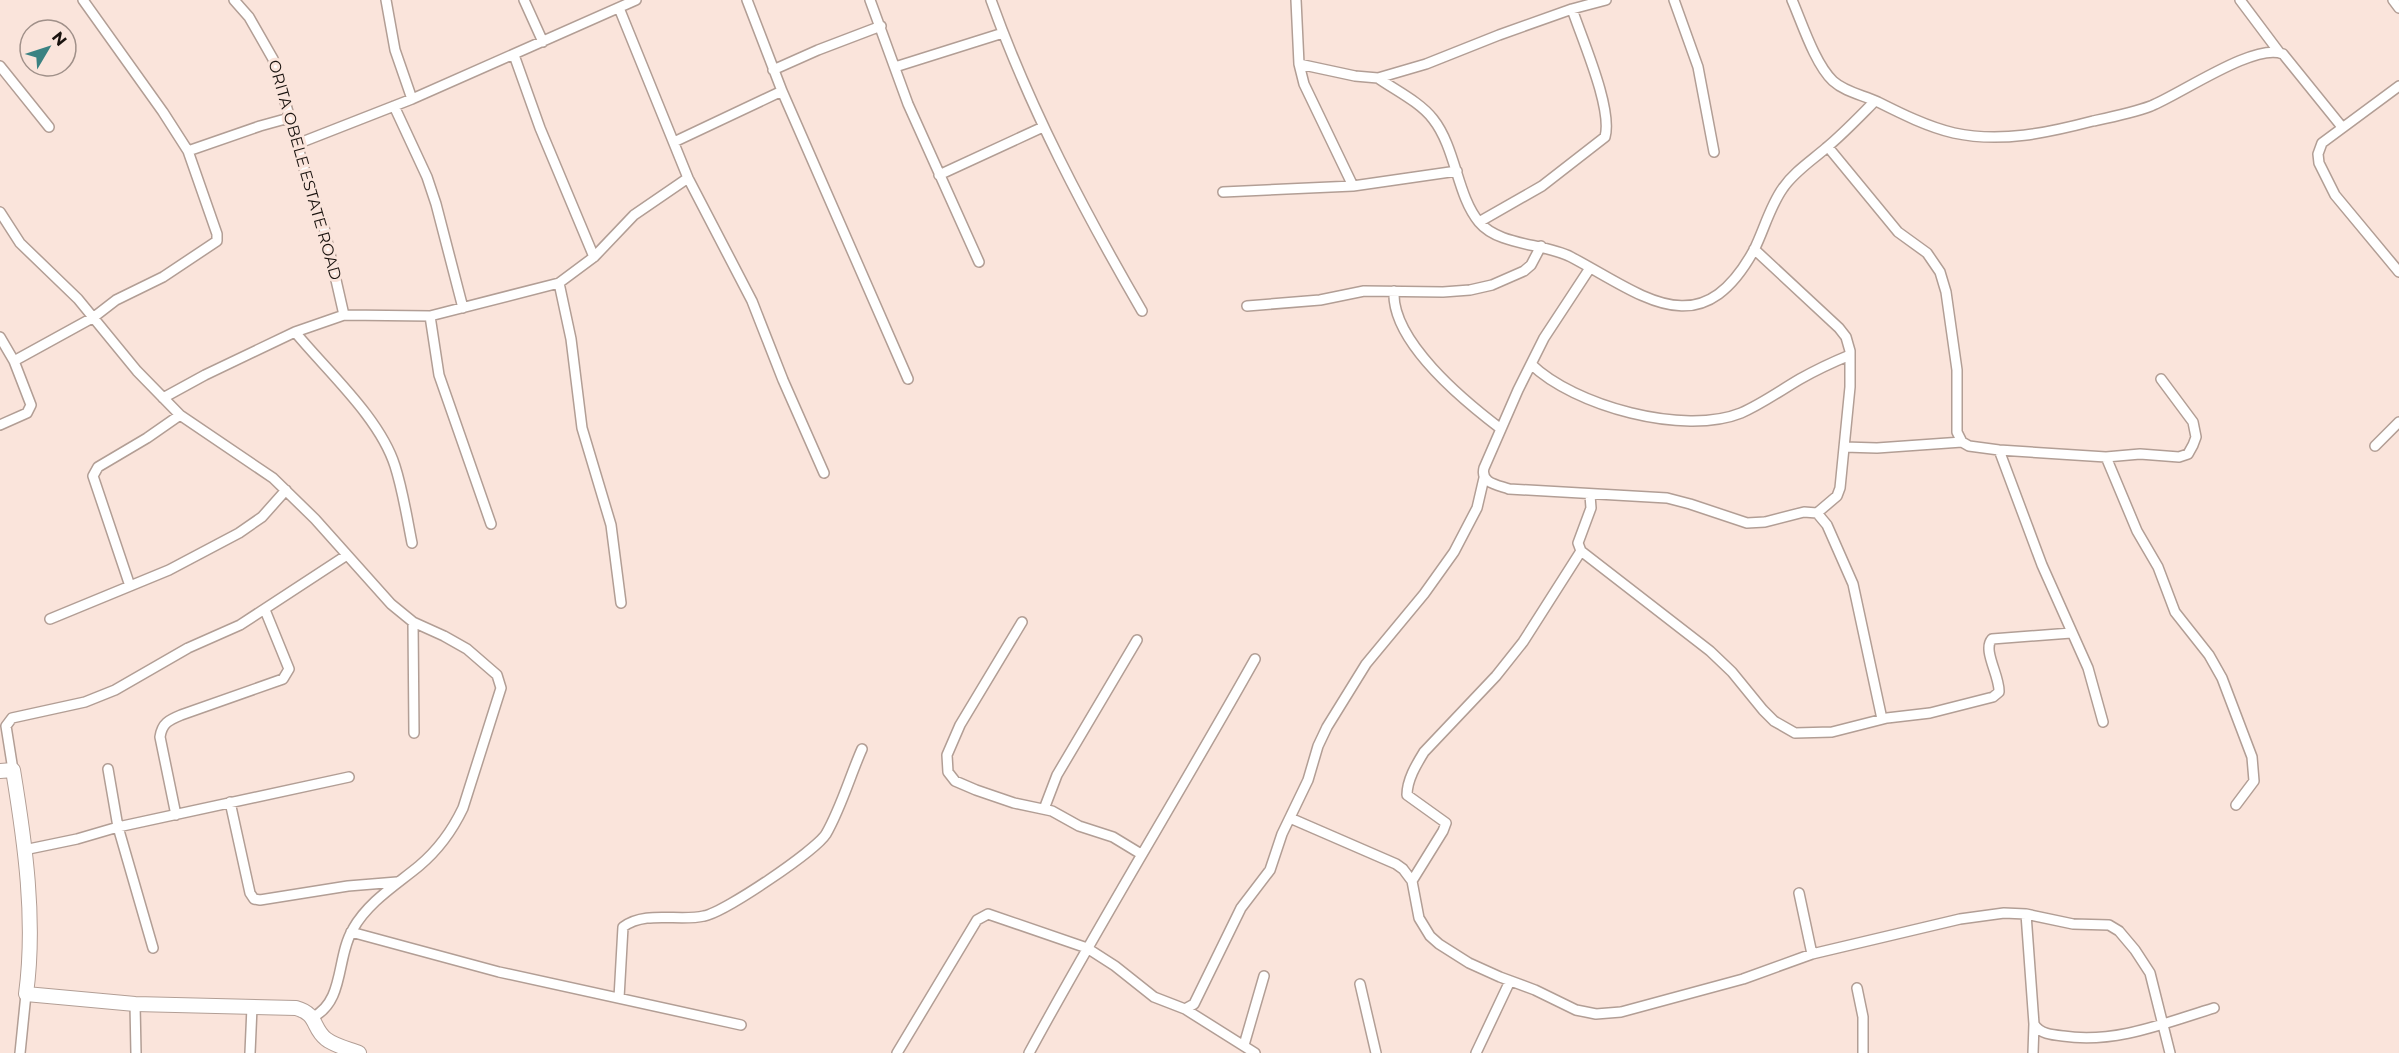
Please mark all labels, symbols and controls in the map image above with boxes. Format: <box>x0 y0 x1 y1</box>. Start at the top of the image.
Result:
north arrow <box>18 18 78 78</box>
text: N <box>48 28 71 50</box>
street label: ORITA OBELE ESTATE ROAD <box>264 58 346 282</box>

